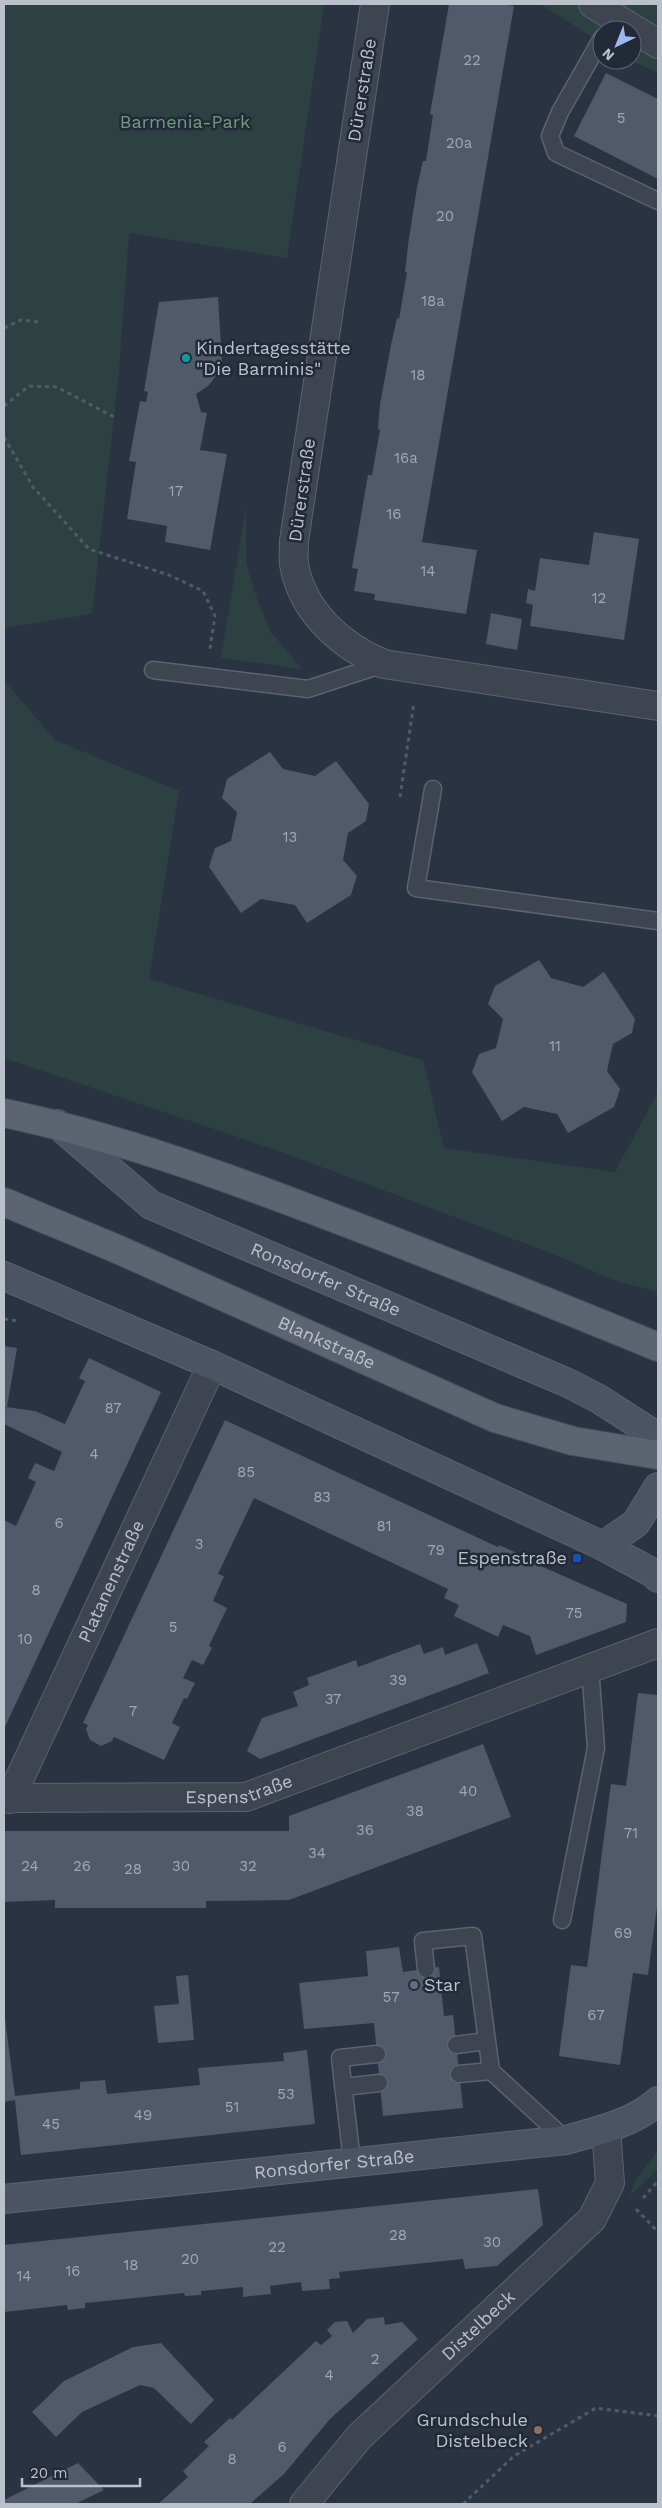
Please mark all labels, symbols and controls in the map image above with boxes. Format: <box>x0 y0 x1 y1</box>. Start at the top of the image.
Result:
north arrow <box>592 20 642 70</box>
street label: Dürerstraße <box>343 37 380 143</box>
text: N <box>599 45 617 64</box>
house number: 22 <box>463 51 481 69</box>
house number: 5 <box>617 109 625 127</box>
park label: Barmenia-Park <box>120 111 250 132</box>
house number: 20a <box>446 134 473 152</box>
house number: 20 <box>436 207 454 225</box>
house number: 18a <box>421 292 445 310</box>
place label: Kindertagesstätte "Die Barminis" <box>196 337 351 379</box>
marker: Kindertagesstätte "Die Barminis" <box>180 352 192 364</box>
house number: 18 <box>410 366 426 384</box>
street label: Dürerstraße <box>284 437 319 543</box>
house number: 16a <box>394 449 418 467</box>
house number: 17 <box>169 482 183 500</box>
house number: 16 <box>387 505 401 523</box>
house number: 14 <box>420 562 436 580</box>
house number: 12 <box>592 589 606 607</box>
house number: 13 <box>283 828 297 846</box>
house number: 11 <box>549 1037 561 1055</box>
street label: Ronsdorfer Straße <box>248 1238 404 1320</box>
street label: Blankstraße <box>275 1311 379 1373</box>
house number: 87 <box>104 1399 122 1417</box>
house number: 4 <box>89 1445 99 1463</box>
house number: 85 <box>237 1463 255 1481</box>
house number: 83 <box>313 1488 331 1506</box>
house number: 6 <box>54 1514 64 1532</box>
street label: Platanenstraße <box>73 1517 148 1646</box>
house number: 81 <box>376 1517 392 1535</box>
house number: 3 <box>195 1535 203 1553</box>
house number: 79 <box>427 1541 445 1559</box>
place label: Espenstraße <box>457 1547 567 1568</box>
marker: Espenstraße <box>571 1552 583 1564</box>
house number: 8 <box>31 1581 41 1599</box>
house number: 75 <box>565 1604 583 1622</box>
house number: 5 <box>169 1618 177 1636</box>
house number: 10 <box>17 1630 33 1648</box>
house number: 39 <box>389 1671 407 1689</box>
house number: 37 <box>325 1690 341 1708</box>
house number: 7 <box>129 1702 137 1720</box>
street label: Espenstraße <box>185 1770 295 1807</box>
house number: 40 <box>459 1782 477 1800</box>
house number: 38 <box>406 1802 424 1820</box>
house number: 36 <box>356 1821 374 1839</box>
house number: 71 <box>624 1824 638 1842</box>
house number: 34 <box>308 1844 326 1862</box>
house number: 24 <box>21 1857 39 1875</box>
house number: 26 <box>73 1857 91 1875</box>
house number: 30 <box>172 1857 190 1875</box>
house number: 32 <box>239 1857 257 1875</box>
house number: 28 <box>124 1860 142 1878</box>
house number: 69 <box>614 1924 632 1942</box>
place label: Star <box>424 1974 461 1995</box>
marker: Star <box>408 1979 420 1991</box>
house number: 57 <box>382 1988 400 2006</box>
house number: 67 <box>587 2006 605 2024</box>
house number: 53 <box>277 2085 295 2103</box>
house number: 51 <box>225 2098 239 2116</box>
house number: 49 <box>134 2106 152 2124</box>
house number: 45 <box>42 2115 60 2133</box>
street label: Ronsdorfer Straße <box>253 2145 415 2183</box>
house number: 28 <box>389 2226 407 2244</box>
house number: 30 <box>483 2233 501 2251</box>
house number: 22 <box>268 2238 286 2256</box>
house number: 20 <box>181 2250 199 2268</box>
house number: 18 <box>123 2256 139 2274</box>
house number: 16 <box>66 2262 80 2280</box>
house number: 14 <box>16 2267 32 2285</box>
street label: Distelbeck <box>437 2286 519 2364</box>
house number: 2 <box>371 2350 379 2368</box>
house number: 4 <box>324 2366 334 2384</box>
place label: Grundschule Distelbeck <box>416 2409 528 2451</box>
marker: Grundschule Distelbeck <box>532 2424 544 2436</box>
house number: 6 <box>277 2438 287 2456</box>
house number: 8 <box>227 2450 237 2468</box>
scale bar <box>22 2456 140 2488</box>
text: 20 m <box>30 2464 68 2482</box>

